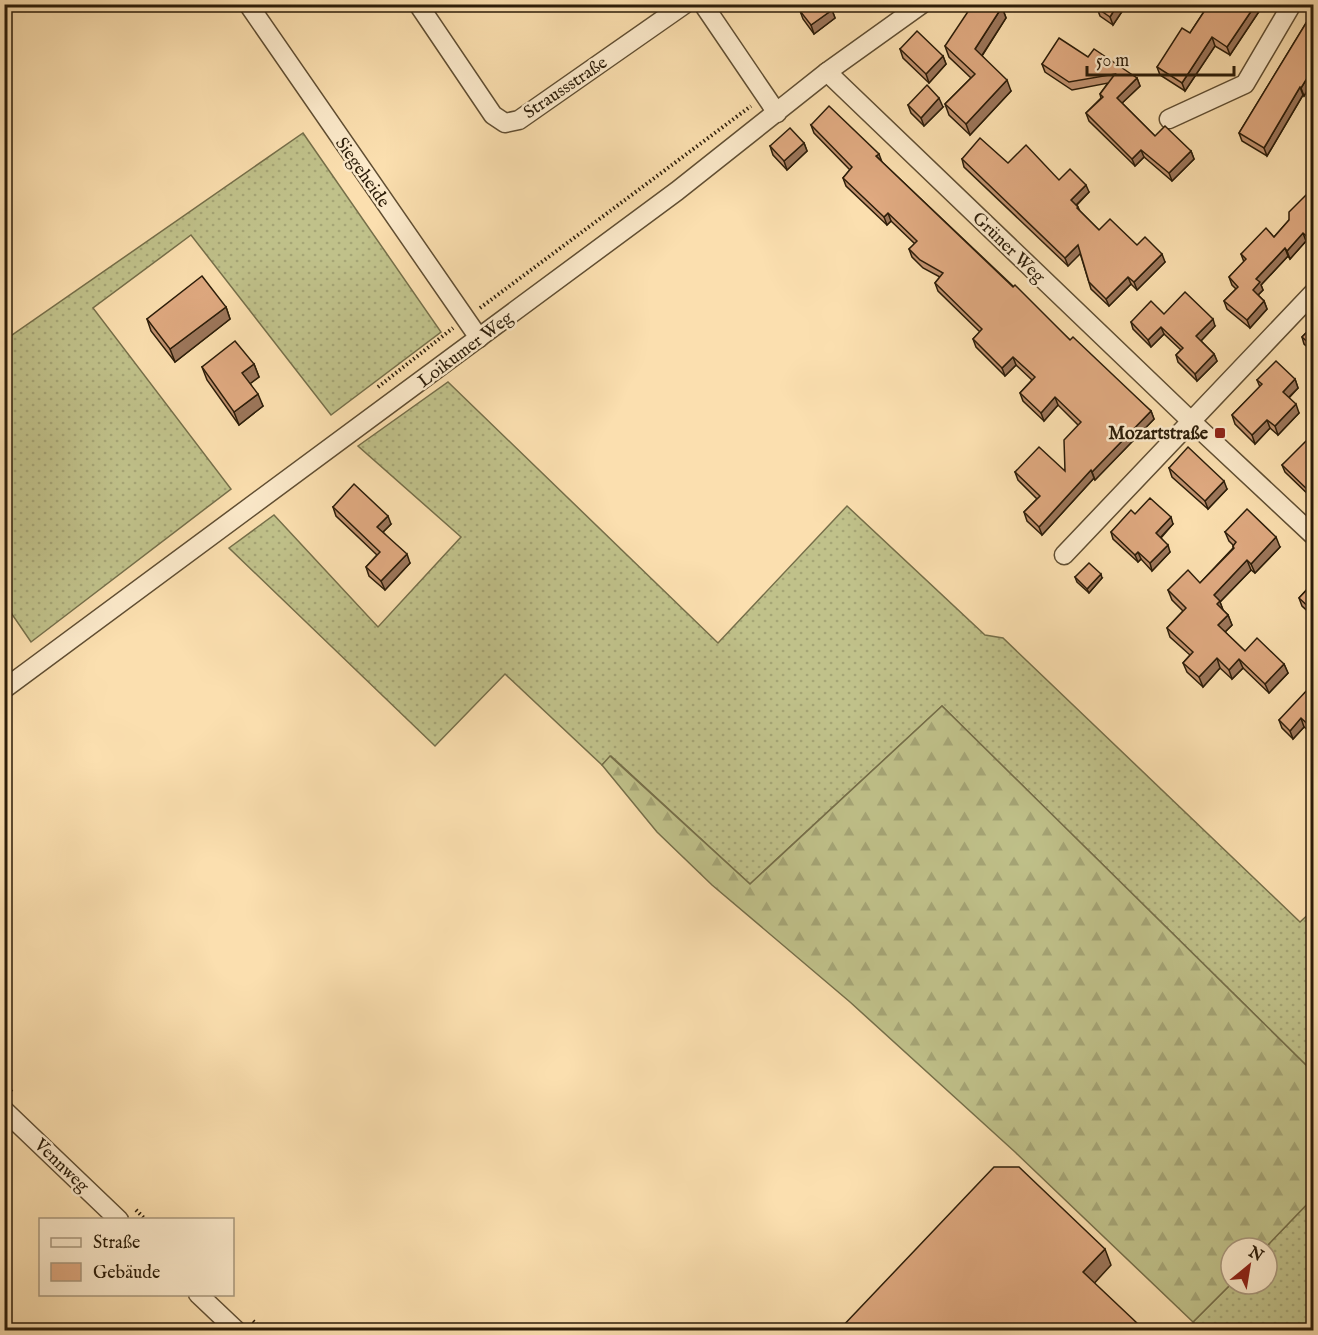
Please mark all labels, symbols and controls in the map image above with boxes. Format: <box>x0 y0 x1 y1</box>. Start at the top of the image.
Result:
scale bar <box>1087 39 1234 77</box>
text: 50 m <box>1096 50 1129 73</box>
street label: Straussstraße <box>520 52 612 125</box>
street label: Siegeheide <box>329 133 394 212</box>
street label: Grüner Weg <box>967 208 1050 289</box>
street label: Loikumer Weg <box>414 307 518 393</box>
place label: Mozartstraße <box>1108 423 1209 446</box>
marker: Mozartstraße <box>1213 426 1227 440</box>
street label: Vennweg <box>28 1134 94 1198</box>
legend <box>39 1218 234 1296</box>
text: Straße <box>93 1232 140 1255</box>
north arrow <box>1219 1236 1279 1296</box>
text: N <box>1244 1242 1267 1267</box>
text: Gebäude <box>93 1262 160 1285</box>

